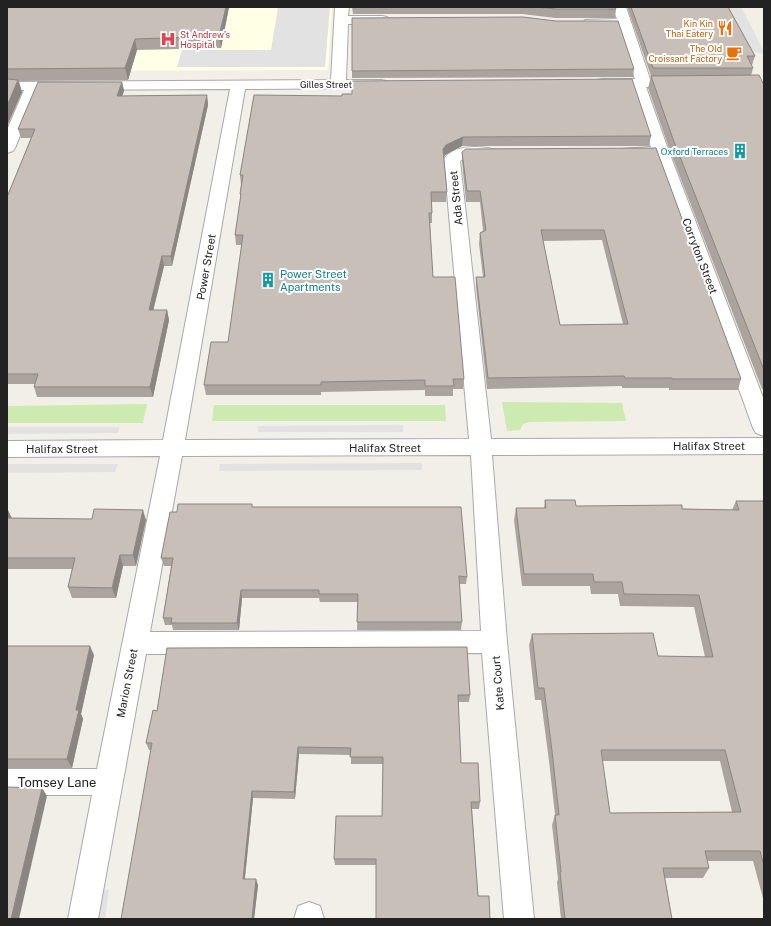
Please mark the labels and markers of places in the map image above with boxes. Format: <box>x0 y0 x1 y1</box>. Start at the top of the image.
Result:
place label: Kin Kin Thai Eatery <box>666 18 713 39</box>
restaurant icon: Kin Kin Thai Eatery <box>716 19 734 37</box>
place label: St Andrew’s Hospital <box>180 29 231 50</box>
hospital icon: St Andrew’s Hospital <box>159 30 177 48</box>
place label: The Old Croissant Factory <box>648 43 722 64</box>
cafe icon: The Old Croissant Factory <box>725 44 743 62</box>
building icon: Oxford Terraces <box>731 142 749 160</box>
place label: Oxford Terraces <box>661 146 728 157</box>
place label: Power Street Apartments <box>280 268 347 293</box>
building icon: Power Street Apartments <box>259 271 277 289</box>

